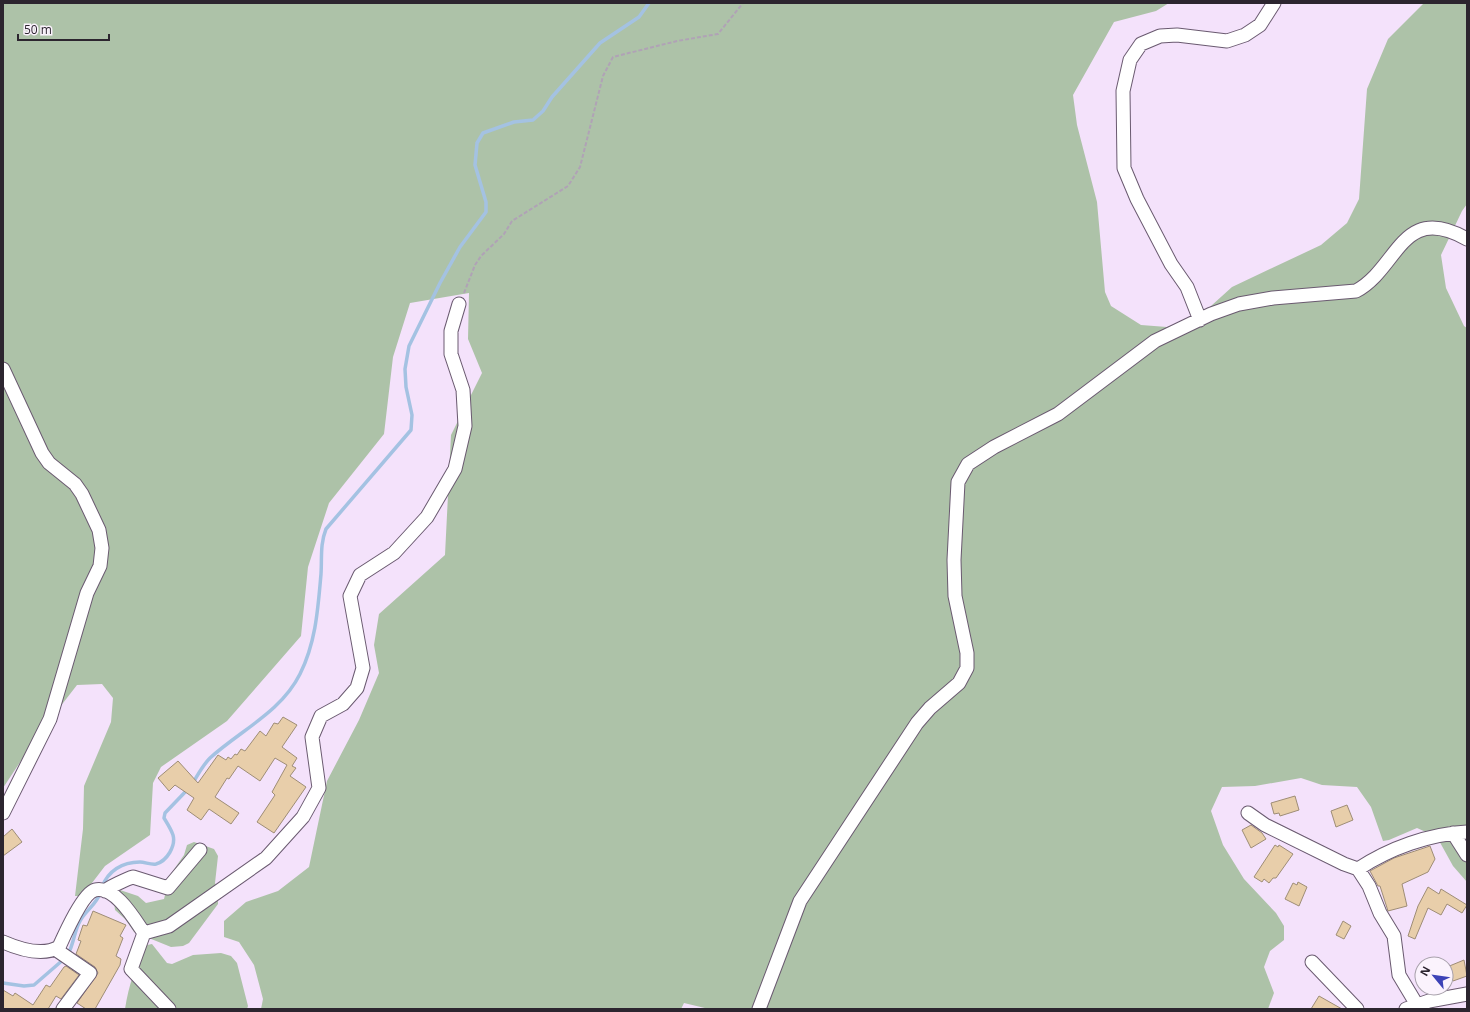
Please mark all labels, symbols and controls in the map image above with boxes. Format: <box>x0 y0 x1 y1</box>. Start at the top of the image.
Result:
scale bar <box>18 16 109 42</box>
text: 50 m <box>24 21 52 38</box>
north arrow <box>1414 956 1454 996</box>
text: N <box>1416 963 1434 978</box>

